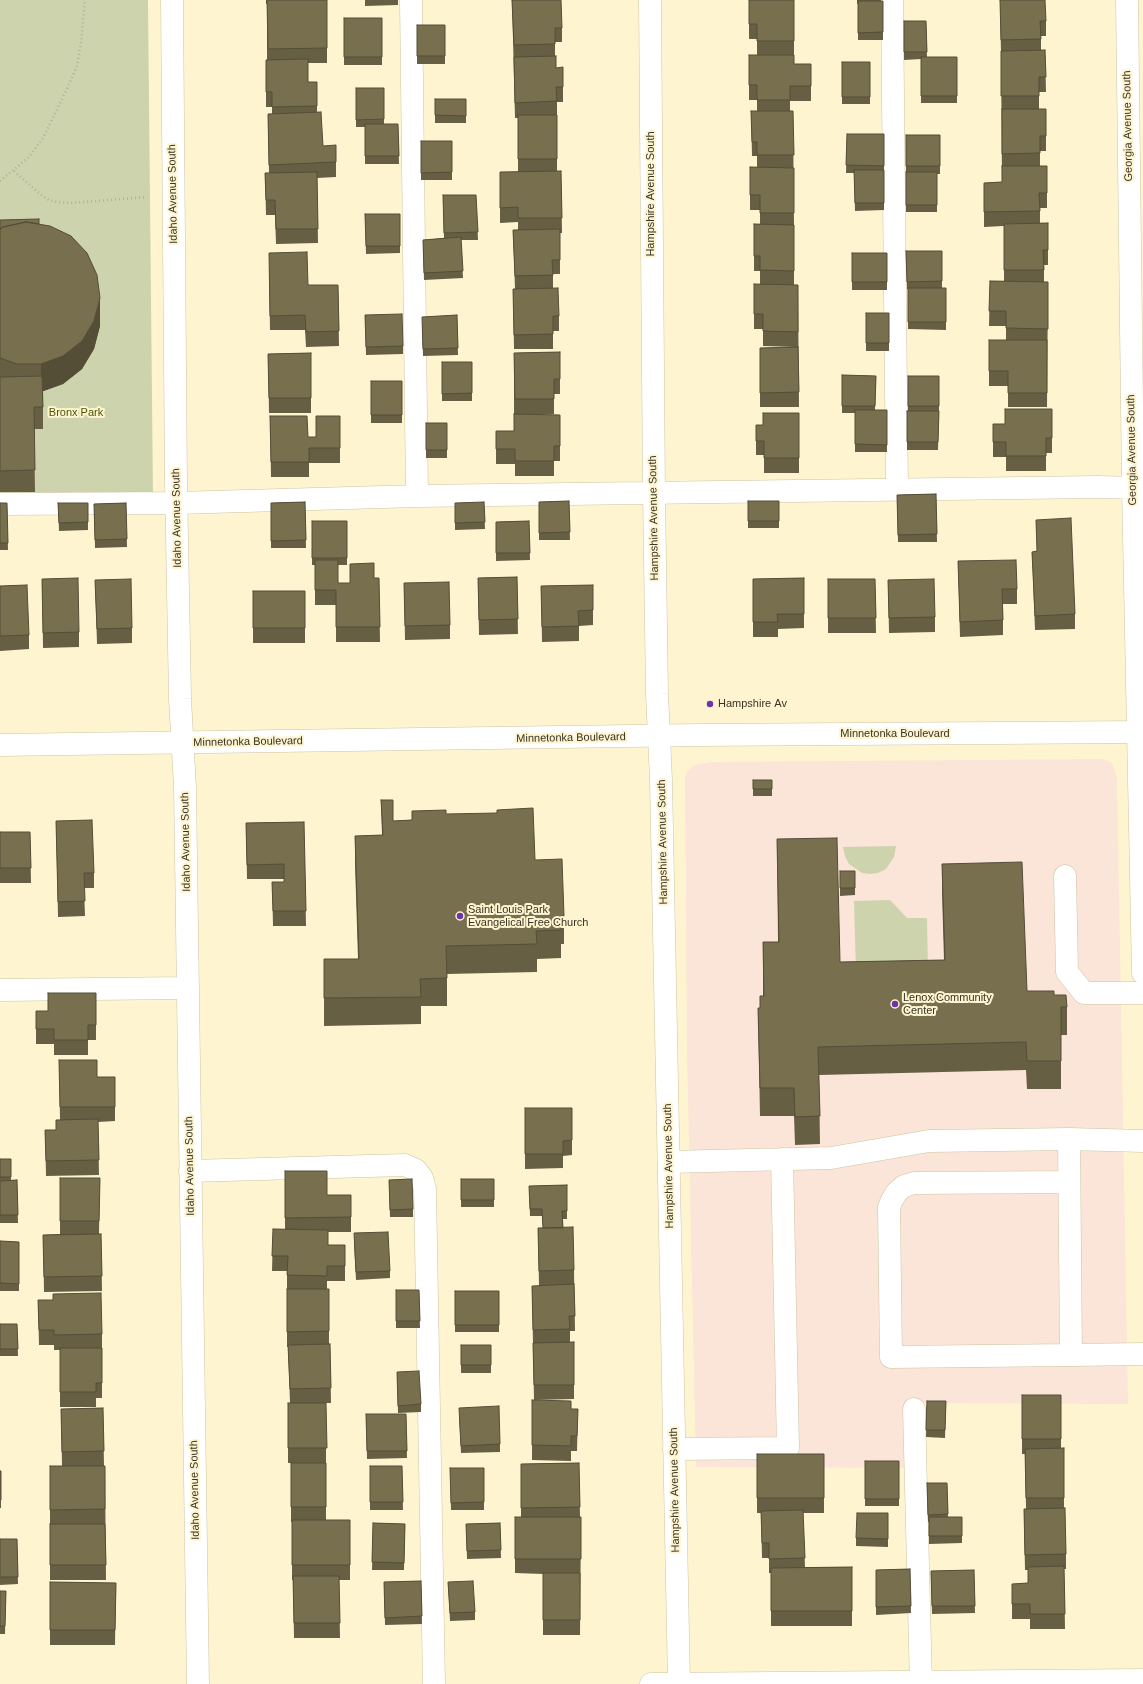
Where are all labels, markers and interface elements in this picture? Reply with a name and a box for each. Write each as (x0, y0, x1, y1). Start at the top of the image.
street label: Georgia Avenue South (1120, 70, 1136, 182)
street label: Hampshire Avenue South (644, 131, 658, 257)
street label: Idaho Avenue South (166, 144, 180, 244)
street label: Georgia Avenue South (1124, 394, 1140, 506)
park label: Bronx Park (49, 406, 103, 420)
street label: Hampshire Avenue South (646, 455, 662, 581)
street label: Idaho Avenue South (170, 468, 184, 568)
place label: Hampshire Av (718, 697, 787, 711)
marker: Hampshire Av (705, 699, 715, 709)
street label: Minnetonka Boulevard (840, 727, 950, 741)
street label: Minnetonka Boulevard (516, 730, 626, 746)
street label: Minnetonka Boulevard (193, 734, 303, 750)
street label: Hampshire Avenue South (655, 779, 671, 905)
street label: Idaho Avenue South (179, 792, 193, 892)
place label: Saint Louis Park Evangelical Free Church (468, 903, 588, 929)
marker: Saint Louis Park Evangelical Free Church (455, 911, 465, 921)
place label: Lenox Community Center (903, 991, 992, 1017)
marker: Lenox Community Center (890, 999, 900, 1009)
street label: Hampshire Avenue South (661, 1103, 677, 1229)
street label: Idaho Avenue South (183, 1116, 197, 1216)
street label: Hampshire Avenue South (667, 1427, 683, 1553)
street label: Idaho Avenue South (188, 1440, 202, 1540)

